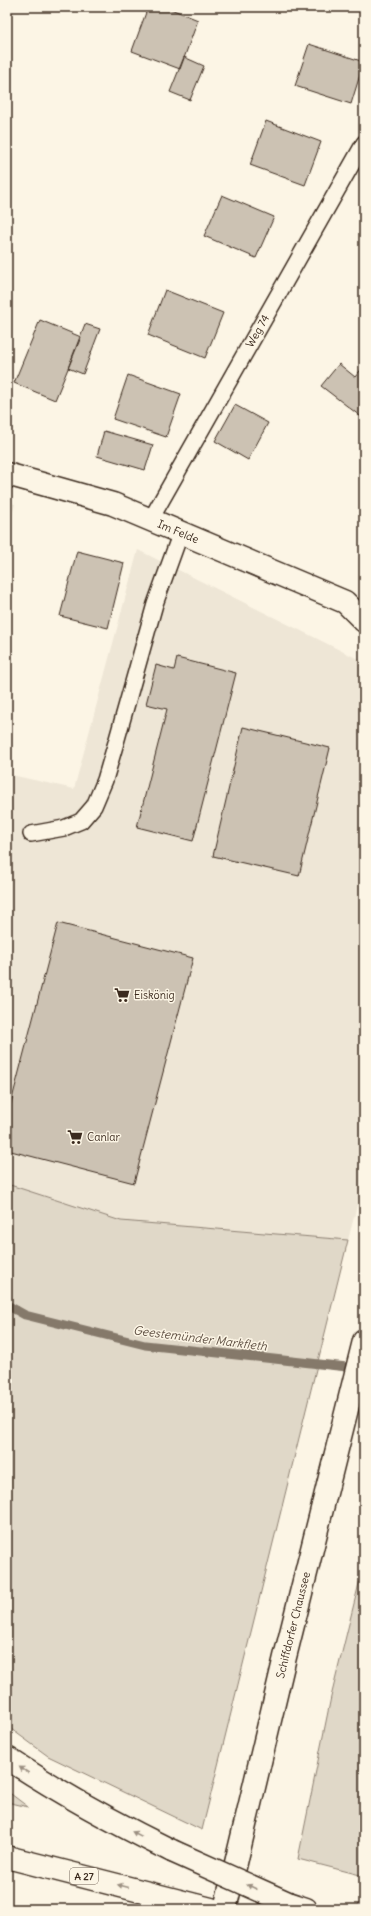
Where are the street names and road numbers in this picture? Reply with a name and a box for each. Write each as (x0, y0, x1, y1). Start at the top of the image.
street label: Weg 74 (243, 312, 272, 350)
street label: Im Felde (156, 517, 201, 546)
street label: Schiffdorfer Chaussee (273, 1570, 313, 1680)
road number: A 27 (70, 1868, 98, 1884)

